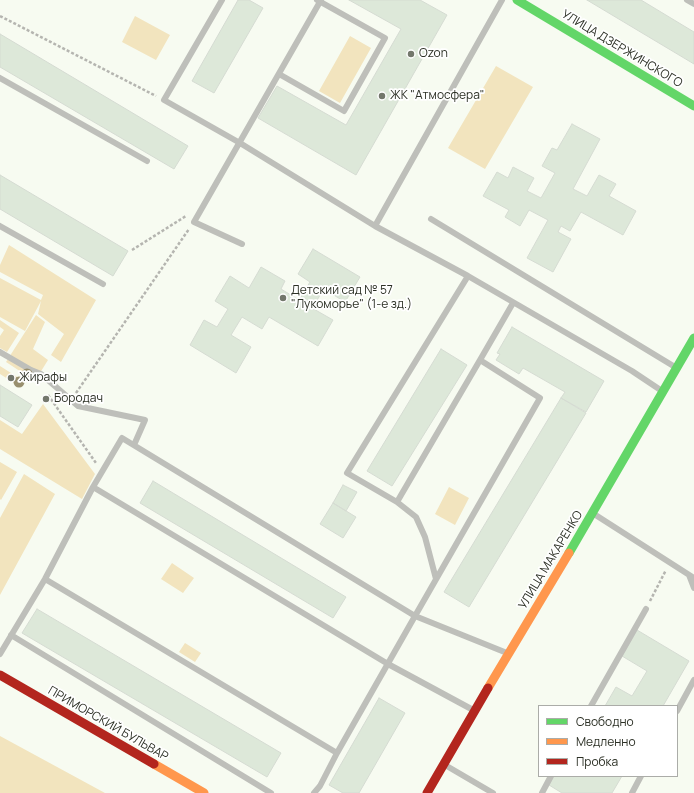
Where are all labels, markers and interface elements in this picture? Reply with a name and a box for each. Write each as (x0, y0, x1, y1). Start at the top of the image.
street label: УЛИЦА ДЗЕРЖИНСКОГО (559, 7, 685, 91)
place label: Ozon (419, 47, 448, 61)
marker: Ozon (406, 49, 416, 59)
place label: ЖК "Атмосфера" (390, 89, 484, 103)
marker: ЖК "Атмосфера" (377, 91, 387, 101)
place label: Детский сад № 57 "Лукоморье" (1-е зд.) (291, 284, 412, 312)
marker: Детский сад № 57 "Лукоморье" (1-е зд.) (278, 293, 288, 303)
place label: Жирафы (19, 371, 67, 385)
marker: Жирафы (6, 373, 16, 383)
place label: Бородач (54, 392, 103, 406)
marker: Бородач (41, 394, 51, 404)
street label: УЛИЦА МАКАРЕНКО (516, 508, 586, 612)
street label: ПРИМОРСКИЙ БУЛЬВАР (45, 684, 171, 764)
legend (538, 705, 678, 777)
text: Свободно (576, 713, 634, 730)
text: Медленно (576, 733, 636, 750)
text: Пробка (576, 753, 618, 770)

